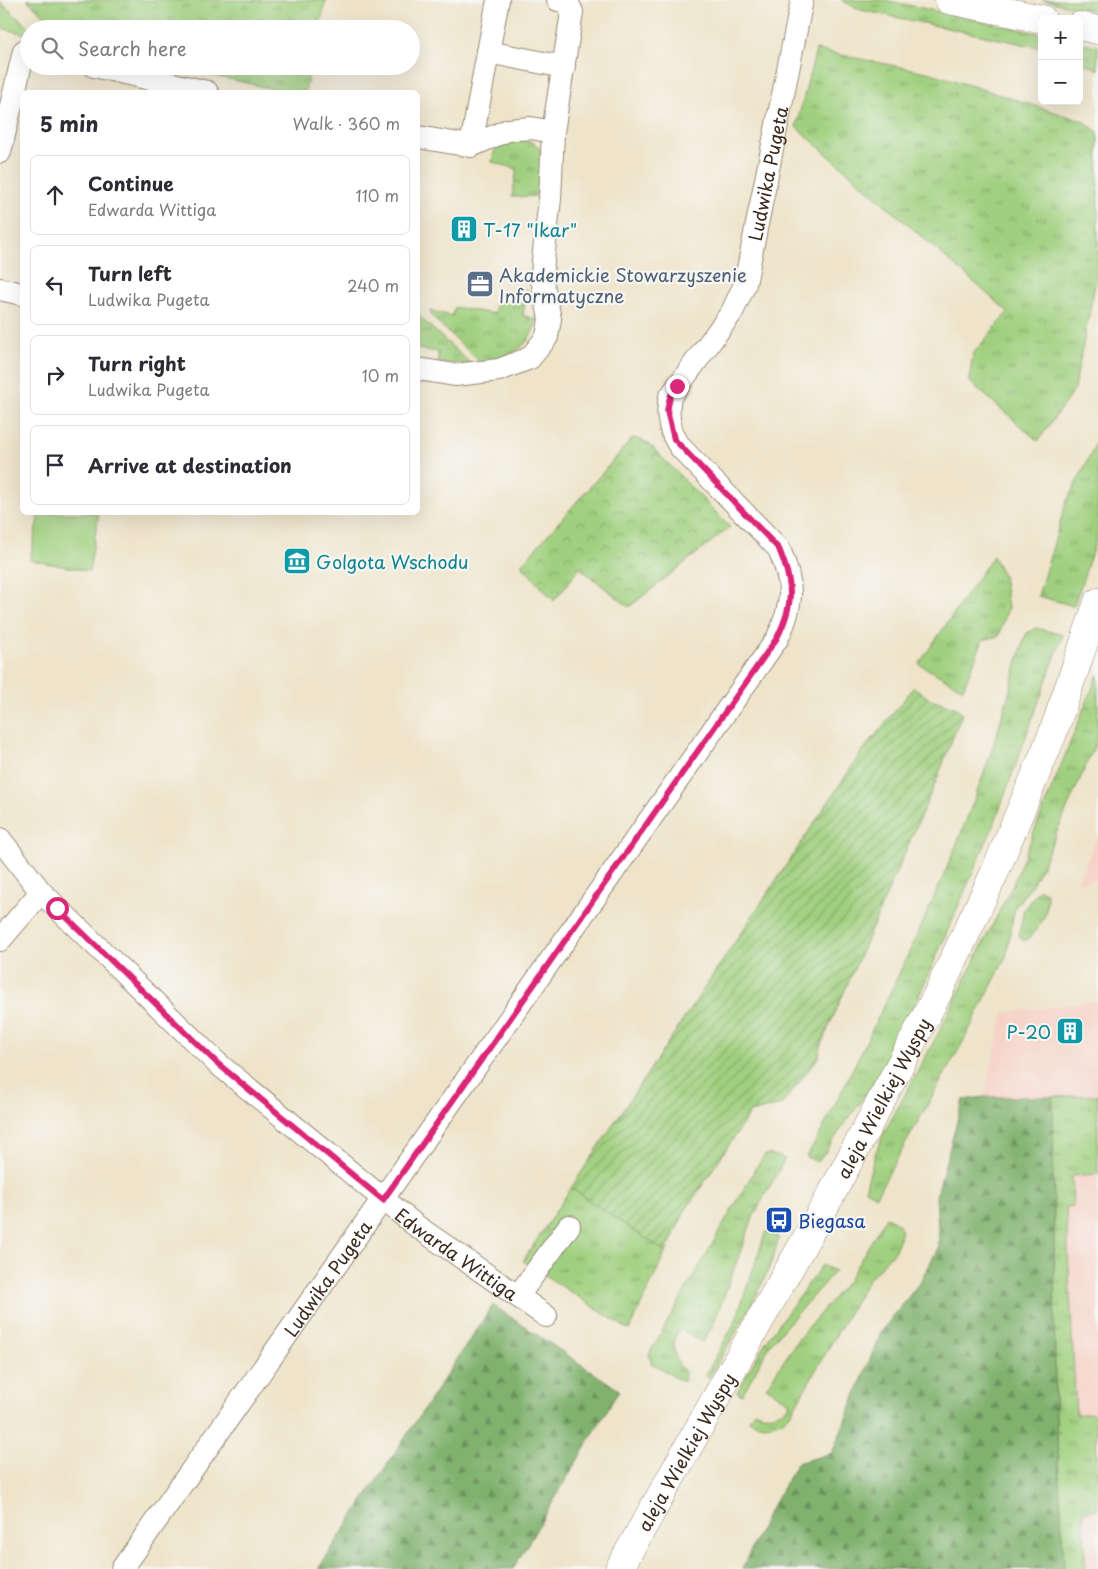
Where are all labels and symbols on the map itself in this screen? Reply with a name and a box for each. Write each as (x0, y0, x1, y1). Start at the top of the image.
street label: Ludwika Pugeta (741, 103, 794, 243)
building icon: T-17 "Ikar" (449, 214, 479, 244)
place label: T-17 "Ikar" (483, 216, 577, 243)
place label: Akademickie Stowarzyszenie Informatyczne (499, 261, 747, 309)
office icon: Akademickie Stowarzyszenie Informatyczne (465, 269, 495, 299)
route end (666, 375, 689, 398)
museum icon: Golgota Wschodu (282, 546, 312, 576)
place label: Golgota Wschodu (316, 548, 468, 575)
route start (46, 897, 69, 920)
street label: aleja Wielkiej Wyspy (829, 1012, 936, 1183)
building icon: P-20 (1055, 1016, 1085, 1046)
place label: P-20 (1006, 1018, 1051, 1045)
street label: Edwarda Wittiga (390, 1201, 524, 1307)
bus stop icon: Biegasa (764, 1205, 794, 1235)
place label: Biegasa (798, 1207, 866, 1234)
street label: Ludwika Pugeta (277, 1214, 378, 1342)
street label: aleja Wielkiej Wyspy (630, 1367, 741, 1536)

